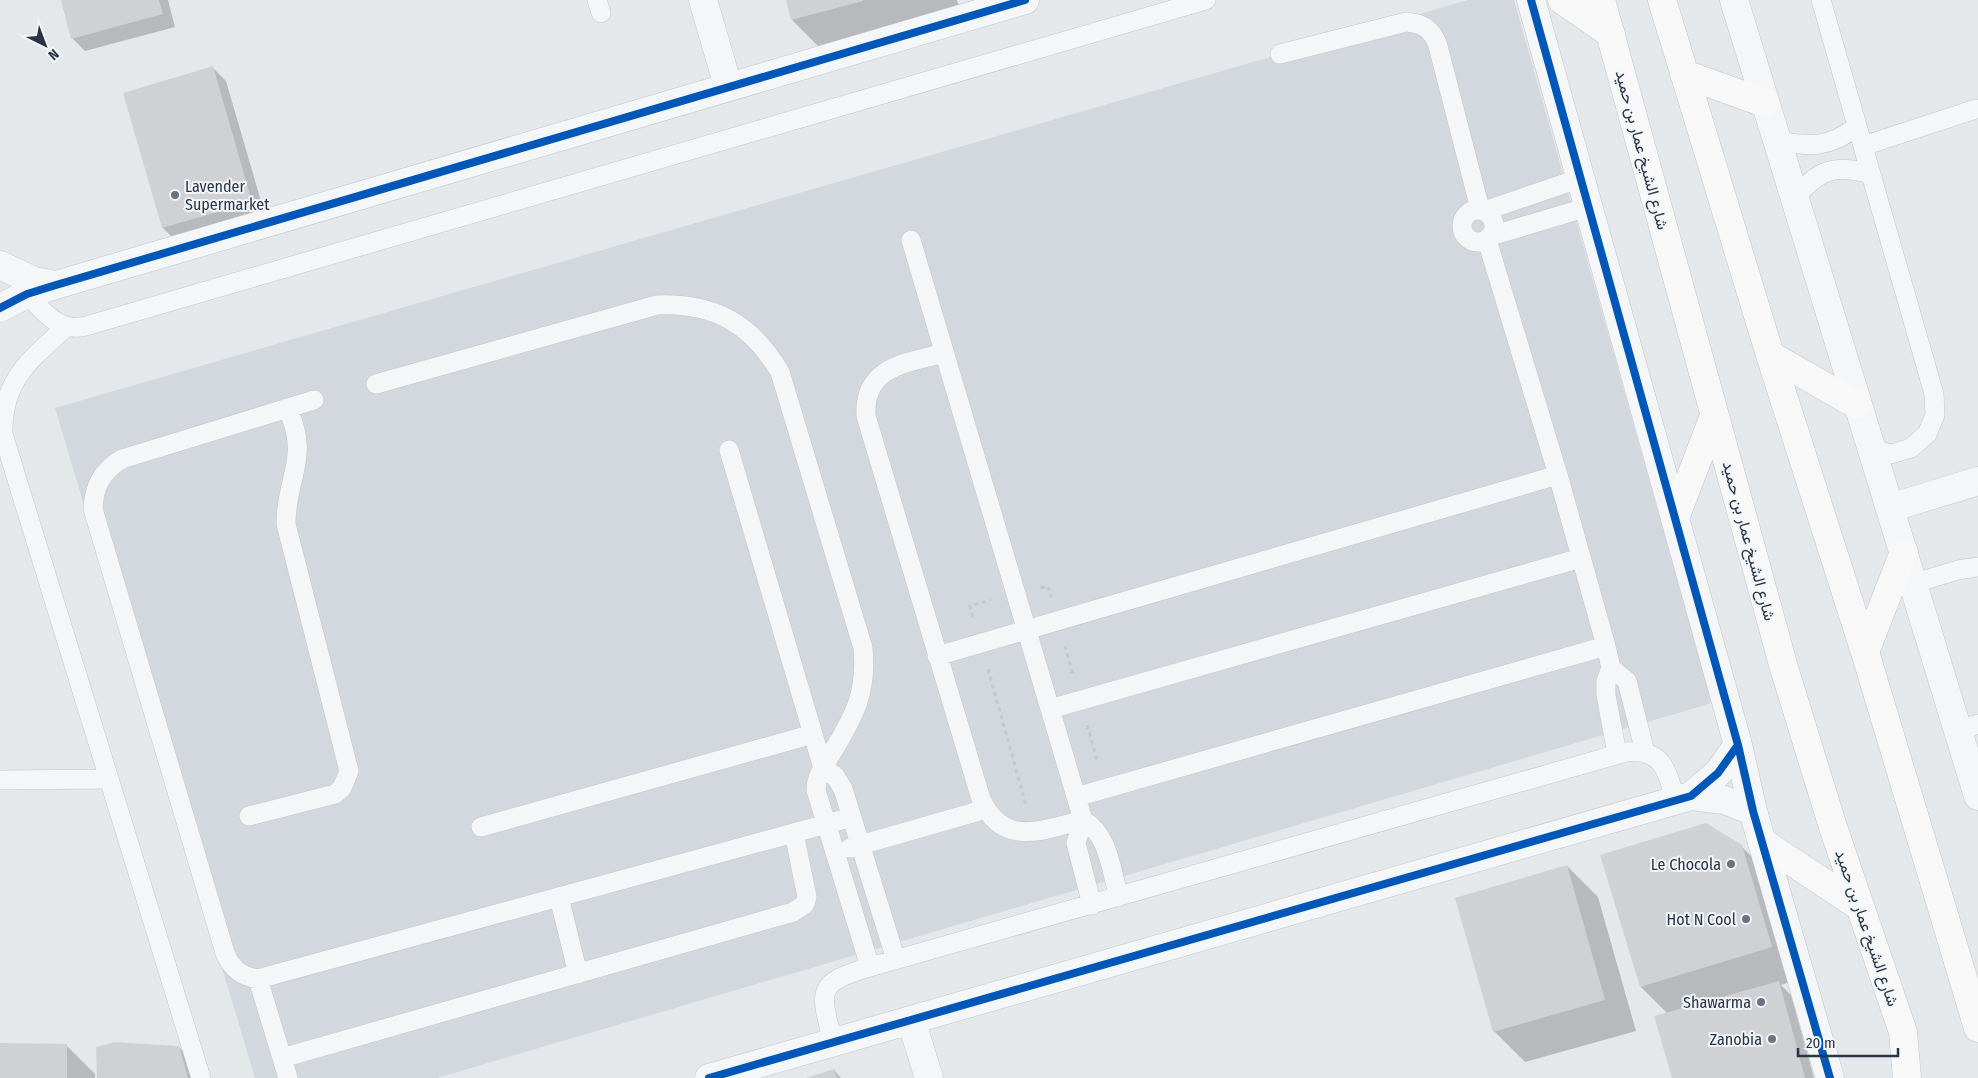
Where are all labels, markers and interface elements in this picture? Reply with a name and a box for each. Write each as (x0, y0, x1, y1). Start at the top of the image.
north arrow (20, 20, 70, 70)
text: N (45, 45, 62, 63)
street label: شارع الشيخ عمار بن حميد (1610, 68, 1672, 232)
place label: Lavender Supermarket (185, 177, 270, 214)
marker: Lavender Supermarket (169, 189, 181, 201)
street label: شارع الشيخ عمار بن حميد (1717, 459, 1779, 623)
street label: شارع الشيخ عمار بن حميد (1829, 847, 1903, 1009)
place label: Le Chocola (1651, 855, 1721, 874)
marker: Le Chocola (1725, 858, 1737, 870)
place label: Hot N Cool (1667, 910, 1736, 929)
marker: Hot N Cool (1740, 913, 1752, 925)
place label: Shawarma (1683, 993, 1751, 1012)
marker: Shawarma (1755, 996, 1767, 1008)
scale bar (1798, 1026, 1898, 1058)
place label: Zanobia (1710, 1030, 1762, 1049)
marker: Zanobia (1766, 1033, 1778, 1045)
text: 20 m (1806, 1034, 1836, 1052)

